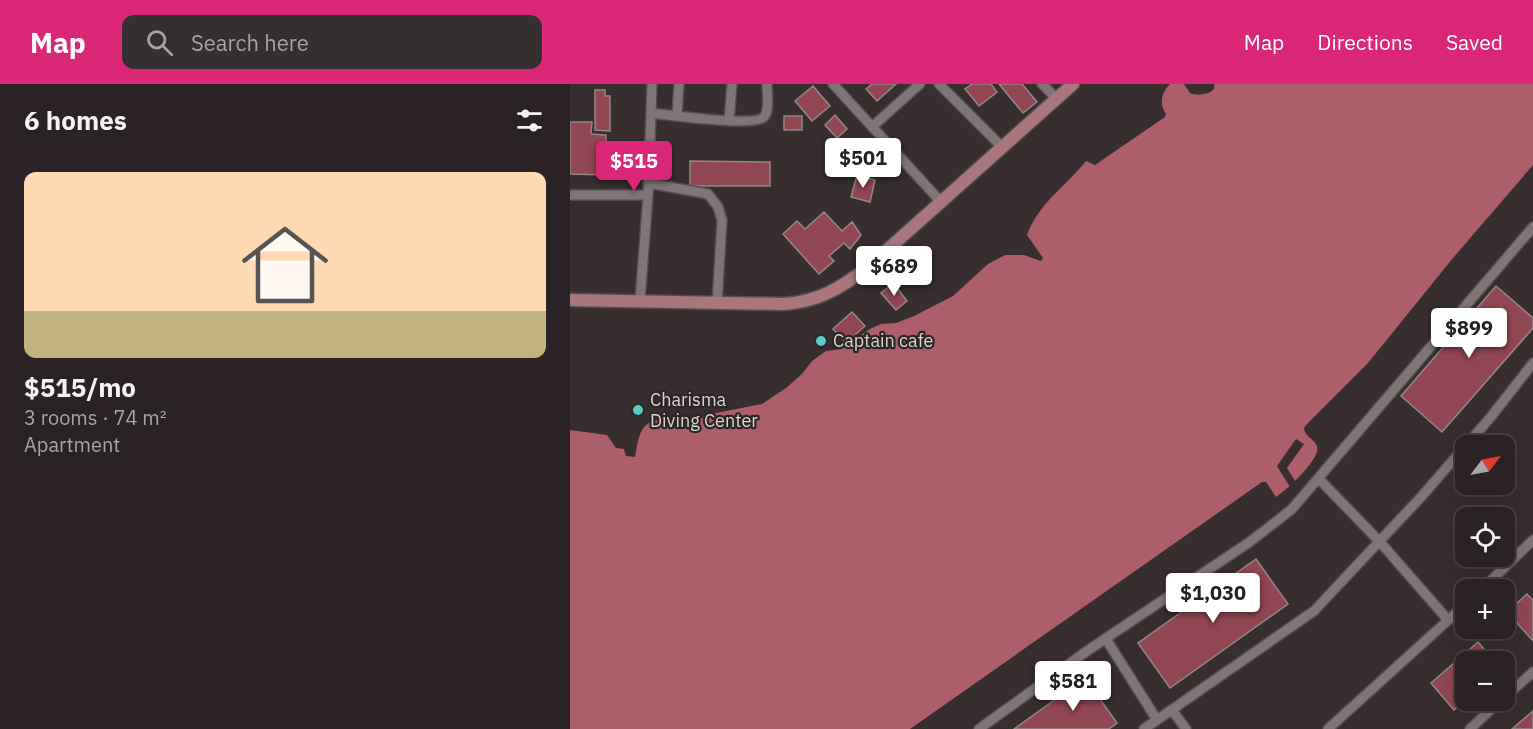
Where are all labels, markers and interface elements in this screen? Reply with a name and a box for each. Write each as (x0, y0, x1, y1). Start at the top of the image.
search box (122, 15, 542, 69)
text: Map (30, 24, 86, 61)
icon: search (143, 26, 176, 59)
text: Search here (191, 28, 309, 57)
text: Map (1244, 28, 1284, 56)
text: Directions (1317, 28, 1413, 56)
text: Saved (1446, 28, 1503, 56)
text: 6 homes (24, 103, 127, 137)
icon: filters (513, 104, 546, 137)
pin: $501 (827, 138, 899, 189)
pin: $515 (598, 141, 670, 192)
text: $501 (839, 144, 887, 171)
text: $515 (610, 147, 658, 174)
icon: home (231, 211, 339, 319)
pin: $689 (858, 246, 930, 297)
text: $689 (870, 252, 918, 279)
pin: $899 (1433, 308, 1505, 359)
text: $899 (1445, 314, 1493, 341)
place label: Captain cafe (833, 329, 933, 352)
marker: Captain cafe (814, 334, 828, 348)
text: $515/mo (24, 370, 136, 404)
place label: Charisma Diving Center (650, 388, 758, 432)
marker: Charisma Diving Center (631, 403, 645, 417)
text: 3 rooms · 74 m² (24, 404, 167, 431)
text: Apartment (24, 431, 120, 458)
north arrow (1455, 435, 1515, 495)
map controls (1455, 435, 1515, 711)
button: locate (1455, 507, 1515, 567)
pin: $1,030 (1164, 573, 1262, 624)
text: $1,030 (1180, 579, 1246, 606)
button: + (1455, 579, 1515, 639)
button: − (1455, 651, 1515, 711)
pin: $581 (1037, 661, 1109, 712)
text: $581 (1049, 667, 1097, 694)

